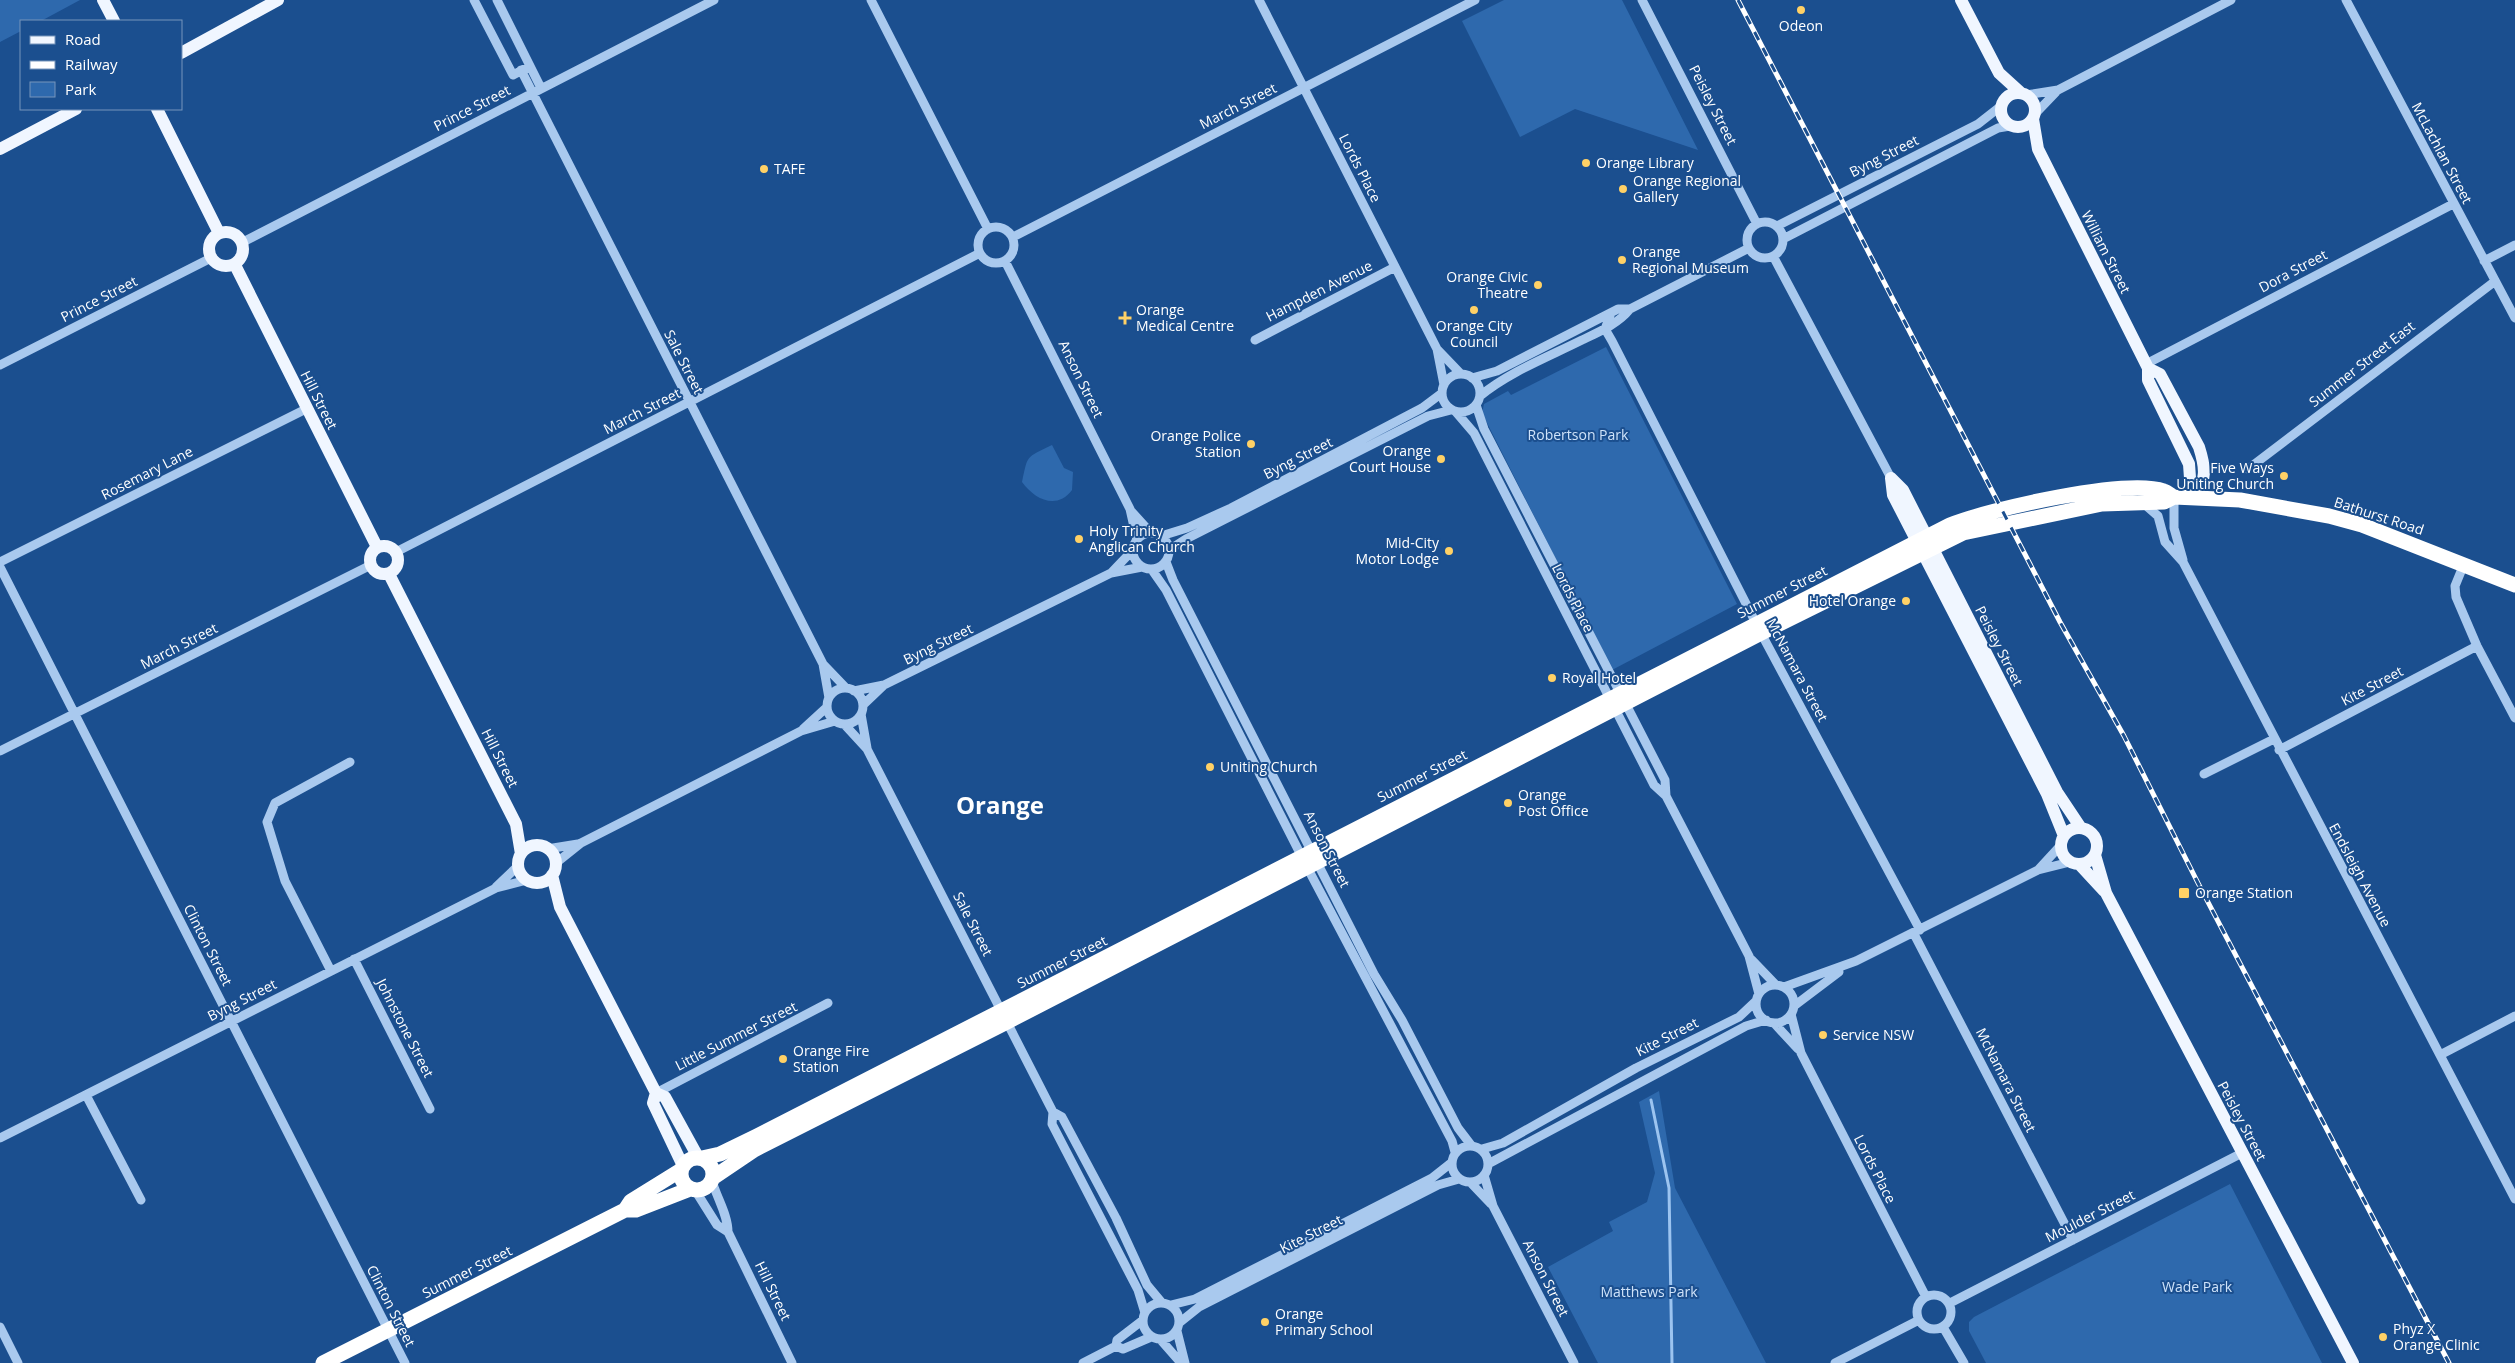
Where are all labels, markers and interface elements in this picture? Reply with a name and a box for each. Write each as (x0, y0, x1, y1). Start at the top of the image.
marker: Odeon (1795, 4, 1807, 16)
place label: Odeon (1779, 16, 1823, 35)
legend (20, 20, 182, 110)
text: Road (65, 29, 101, 49)
text: Railway (65, 54, 118, 74)
street label: Peisley Street (1685, 61, 1742, 148)
street label: March Street (1196, 78, 1280, 133)
text: Park (65, 79, 96, 99)
street label: Prince Street (430, 80, 513, 135)
street label: McLachlan Street (2408, 99, 2477, 207)
street label: Lords Place (1335, 130, 1386, 205)
street label: Byng Street (1846, 130, 1921, 181)
place label: Orange Library (1596, 153, 1695, 172)
marker: Orange Library (1580, 157, 1592, 169)
place label: TAFE (774, 159, 806, 178)
marker: TAFE (758, 163, 770, 175)
place label: Orange Regional Gallery (1633, 171, 1741, 206)
marker: Orange Regional Gallery (1617, 183, 1629, 195)
street label: William Street (2077, 207, 2135, 296)
place label: Orange Regional Museum (1632, 242, 1749, 277)
street label: Dora Street (2255, 245, 2330, 297)
marker: Orange Regional Museum (1616, 254, 1628, 266)
street label: Hampden Avenue (1262, 255, 1375, 326)
place label: Orange Civic Theatre (1446, 267, 1528, 302)
street label: Prince Street (57, 271, 140, 326)
marker: Orange Civic Theatre (1532, 279, 1544, 291)
place label: Orange Medical Centre (1136, 300, 1234, 335)
marker: Orange City Council (1468, 304, 1480, 316)
marker: Orange Medical Centre (1118, 311, 1132, 325)
place label: Orange City Council (1436, 316, 1513, 351)
street label: Summer Street East (2305, 316, 2419, 411)
street label: Sale Street (660, 326, 709, 397)
street label: Anson Street (1055, 337, 1108, 421)
street label: Hill Street (297, 367, 342, 432)
street label: March Street (600, 383, 684, 438)
park label: Robertson Park (1528, 425, 1629, 444)
place label: Orange Police Station (1150, 426, 1241, 461)
street label: Byng Street (1260, 432, 1335, 483)
marker: Orange Police Station (1245, 438, 1257, 450)
street label: Rosemary Lane (98, 441, 196, 504)
place label: Orange Court House (1349, 441, 1431, 476)
marker: Orange Court House (1435, 453, 1447, 465)
place label: Five Ways Uniting Church (2176, 458, 2274, 493)
marker: Five Ways Uniting Church (2278, 470, 2290, 482)
street label: Bathurst Road (2332, 492, 2427, 539)
place label: Holy Trinity Anglican Church (1089, 521, 1195, 556)
marker: Holy Trinity Anglican Church (1073, 533, 1085, 545)
place label: Mid-City Motor Lodge (1355, 533, 1440, 568)
marker: Mid-City Motor Lodge (1443, 545, 1455, 557)
street label: Lords Place (1548, 560, 1599, 635)
street label: Summer Street (1734, 561, 1830, 622)
place label: Hotel Orange (1809, 591, 1896, 610)
marker: Hotel Orange (1900, 595, 1912, 607)
street label: Peisley Street (1971, 602, 2028, 689)
street label: McNamara Street (1762, 615, 1833, 725)
street label: March Street (137, 618, 221, 673)
street label: Byng Street (900, 619, 976, 669)
street label: Kite Street (2337, 661, 2406, 710)
place label: Royal Hotel (1562, 668, 1636, 687)
marker: Royal Hotel (1546, 672, 1558, 684)
street label: Hill Street (478, 725, 523, 790)
street label: Summer Street (1374, 745, 1470, 806)
place label: Uniting Church (1220, 757, 1318, 776)
marker: Uniting Church (1204, 761, 1216, 773)
place label: Orange Post Office (1518, 785, 1589, 820)
district label: Orange (956, 788, 1044, 821)
marker: Orange Post Office (1502, 797, 1514, 809)
street label: Anson Street (1300, 807, 1355, 890)
street label: Endsleigh Avenue (2325, 819, 2396, 930)
place label: Orange Station (2195, 883, 2293, 902)
marker: Orange Station (2177, 886, 2191, 900)
street label: Sale Street (949, 888, 998, 959)
street label: Clinton Street (180, 901, 237, 989)
street label: Summer Street (1014, 931, 1110, 992)
street label: Johnstone Street (371, 973, 439, 1080)
street label: Byng Street (204, 974, 279, 1025)
street label: Little Summer Street (672, 997, 800, 1075)
street label: Kite Street (1632, 1013, 1701, 1060)
street label: McNamara Street (1972, 1024, 2041, 1135)
place label: Service NSW (1833, 1025, 1914, 1044)
marker: Service NSW (1817, 1029, 1829, 1041)
place label: Orange Fire Station (793, 1041, 870, 1076)
marker: Orange Fire Station (777, 1053, 789, 1065)
street label: Peisley Street (2213, 1078, 2271, 1164)
street label: Lords Place (1850, 1131, 1901, 1206)
street label: Moulder Street (2042, 1185, 2138, 1246)
street label: Kite Street (1276, 1210, 1345, 1257)
street label: Anson Street (1519, 1236, 1574, 1319)
street label: Summer Street (419, 1241, 515, 1302)
street label: Hill Street (751, 1258, 796, 1324)
street label: Clinton Street (363, 1262, 420, 1350)
park label: Wade Park (2162, 1277, 2233, 1296)
park label: Matthews Park (1600, 1282, 1698, 1301)
place label: Orange Primary School (1275, 1304, 1373, 1339)
marker: Orange Primary School (1259, 1316, 1271, 1328)
place label: Phyz X Orange Clinic (2393, 1319, 2480, 1354)
marker: Phyz X Orange Clinic (2377, 1331, 2389, 1343)

